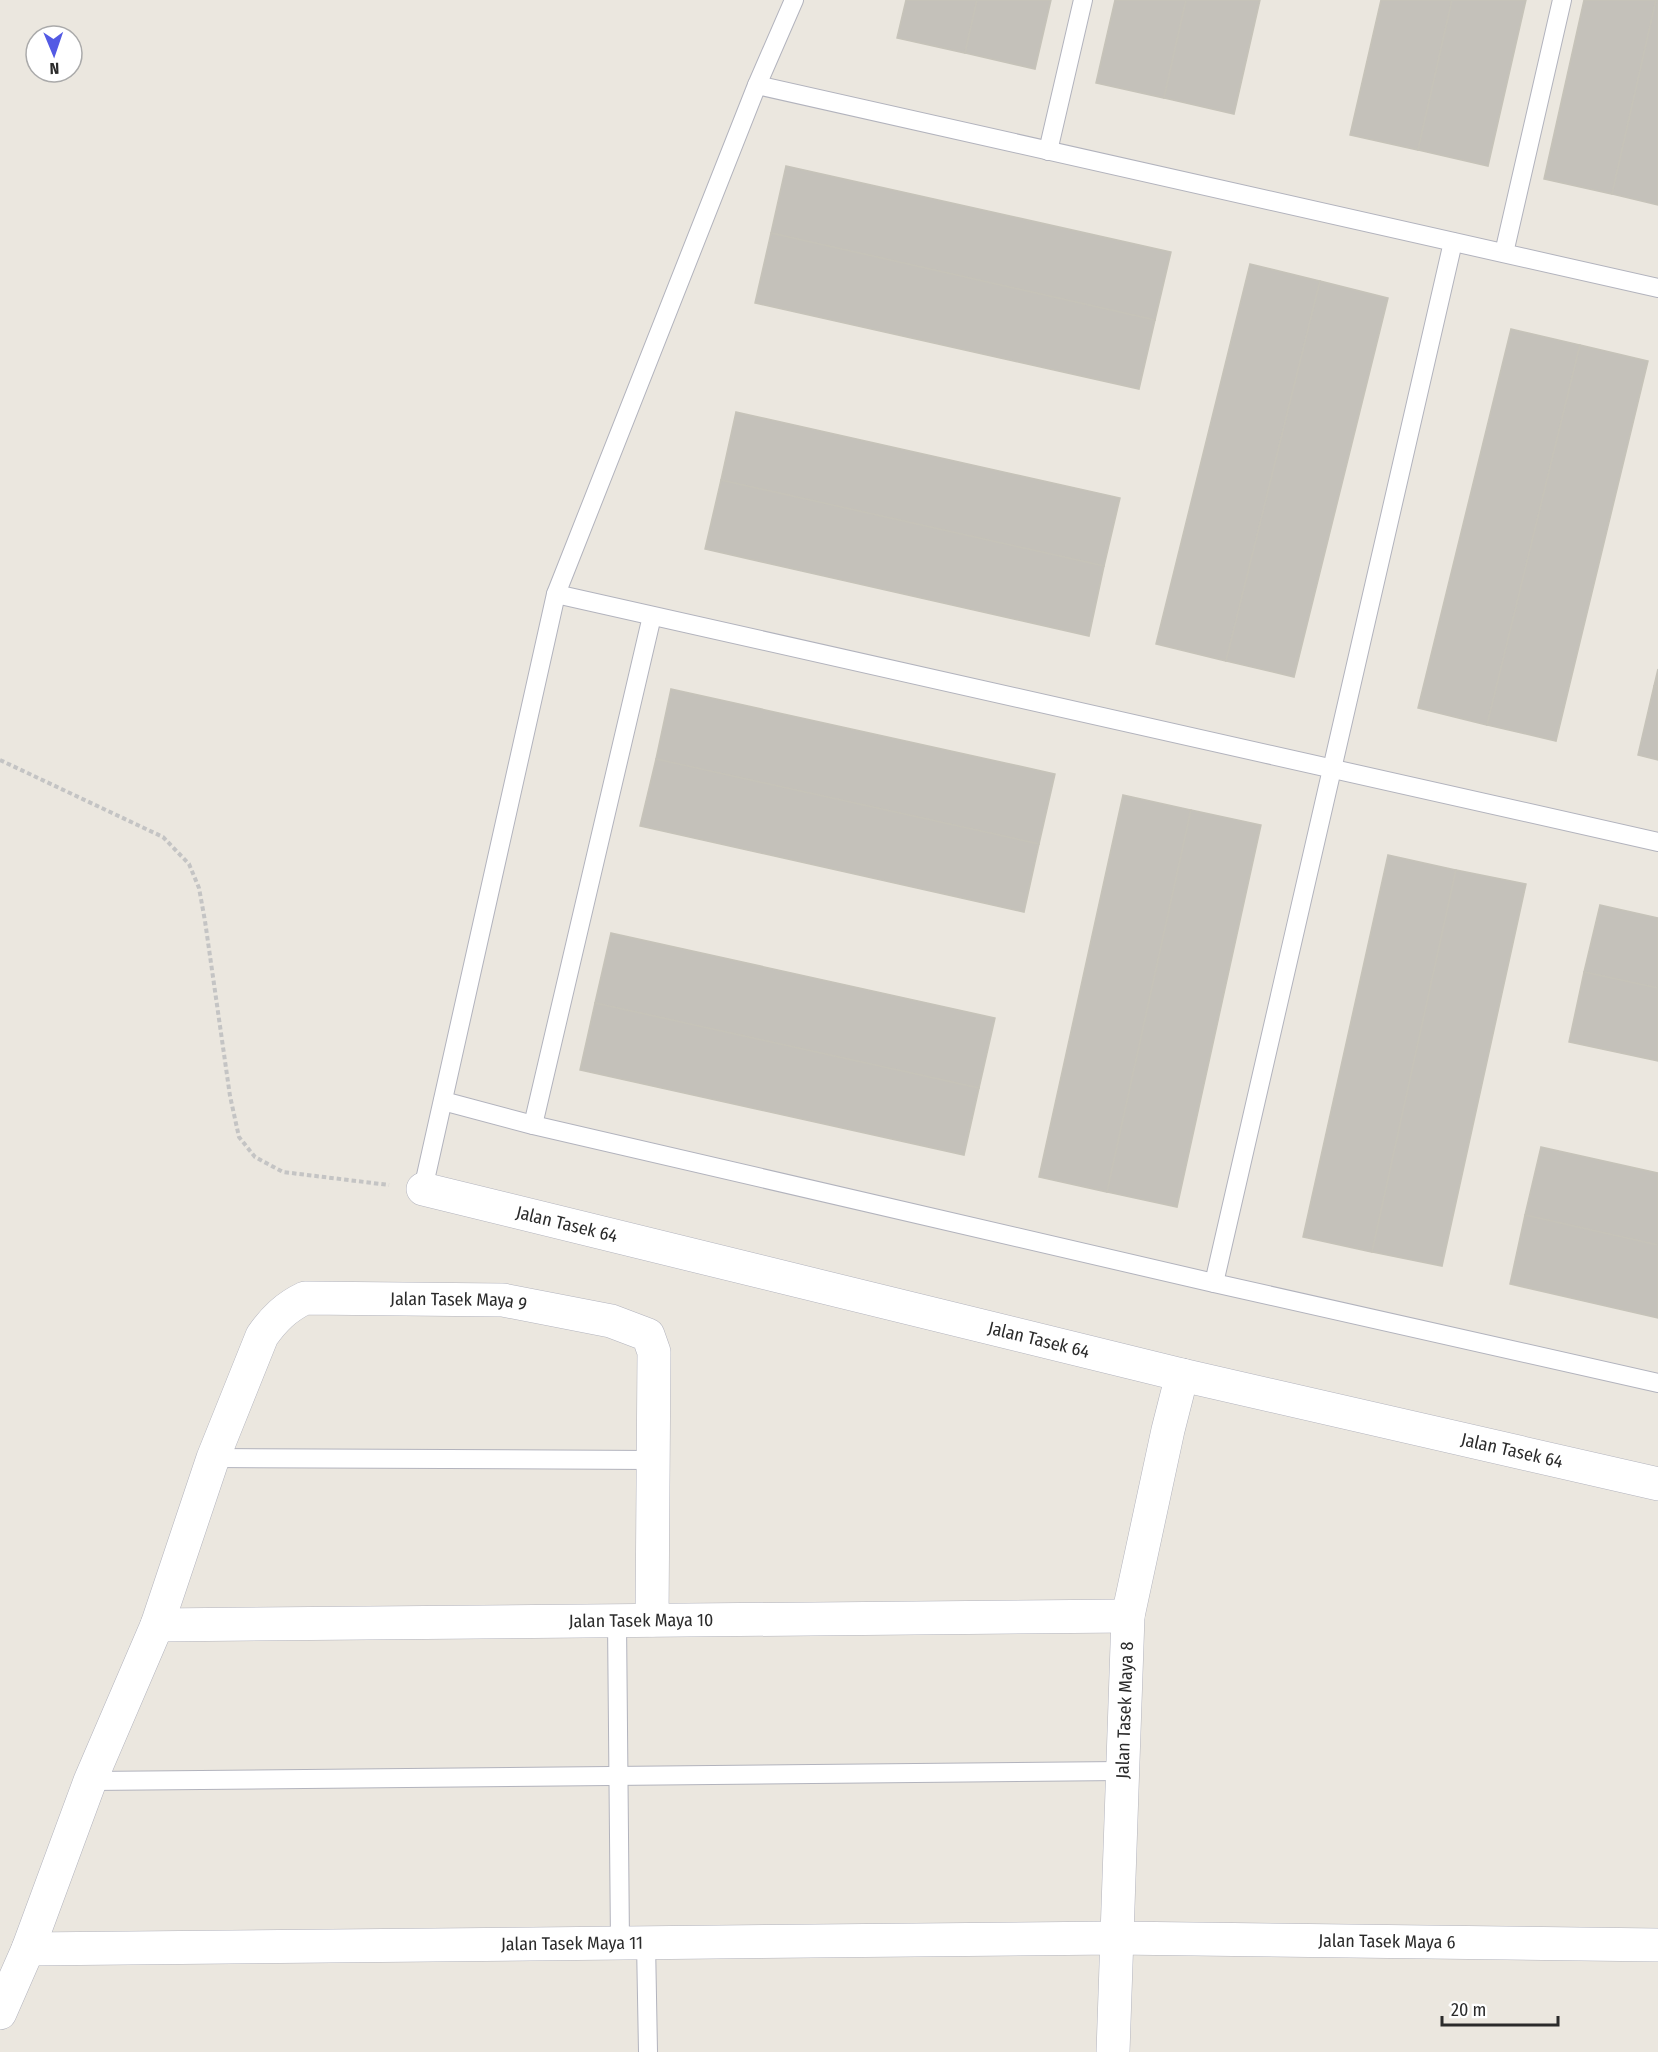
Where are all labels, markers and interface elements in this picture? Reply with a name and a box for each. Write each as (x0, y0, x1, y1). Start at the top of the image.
north arrow (24, 24, 84, 84)
text: N (49, 59, 60, 78)
street label: Jalan Tasek 64 (514, 1201, 620, 1247)
street label: Jalan Tasek Maya 9 (390, 1288, 529, 1315)
street label: Jalan Tasek 64 (986, 1317, 1092, 1363)
street label: Jalan Tasek 64 (1459, 1428, 1565, 1473)
street label: Jalan Tasek Maya 10 (568, 1609, 713, 1632)
street label: Jalan Tasek Maya 8 (1111, 1641, 1138, 1779)
street label: Jalan Tasek Maya 6 (1318, 1930, 1456, 1953)
street label: Jalan Tasek Maya 11 (501, 1932, 643, 1955)
scale bar (1442, 1989, 1558, 2027)
text: 20 m (1451, 1999, 1486, 2021)

